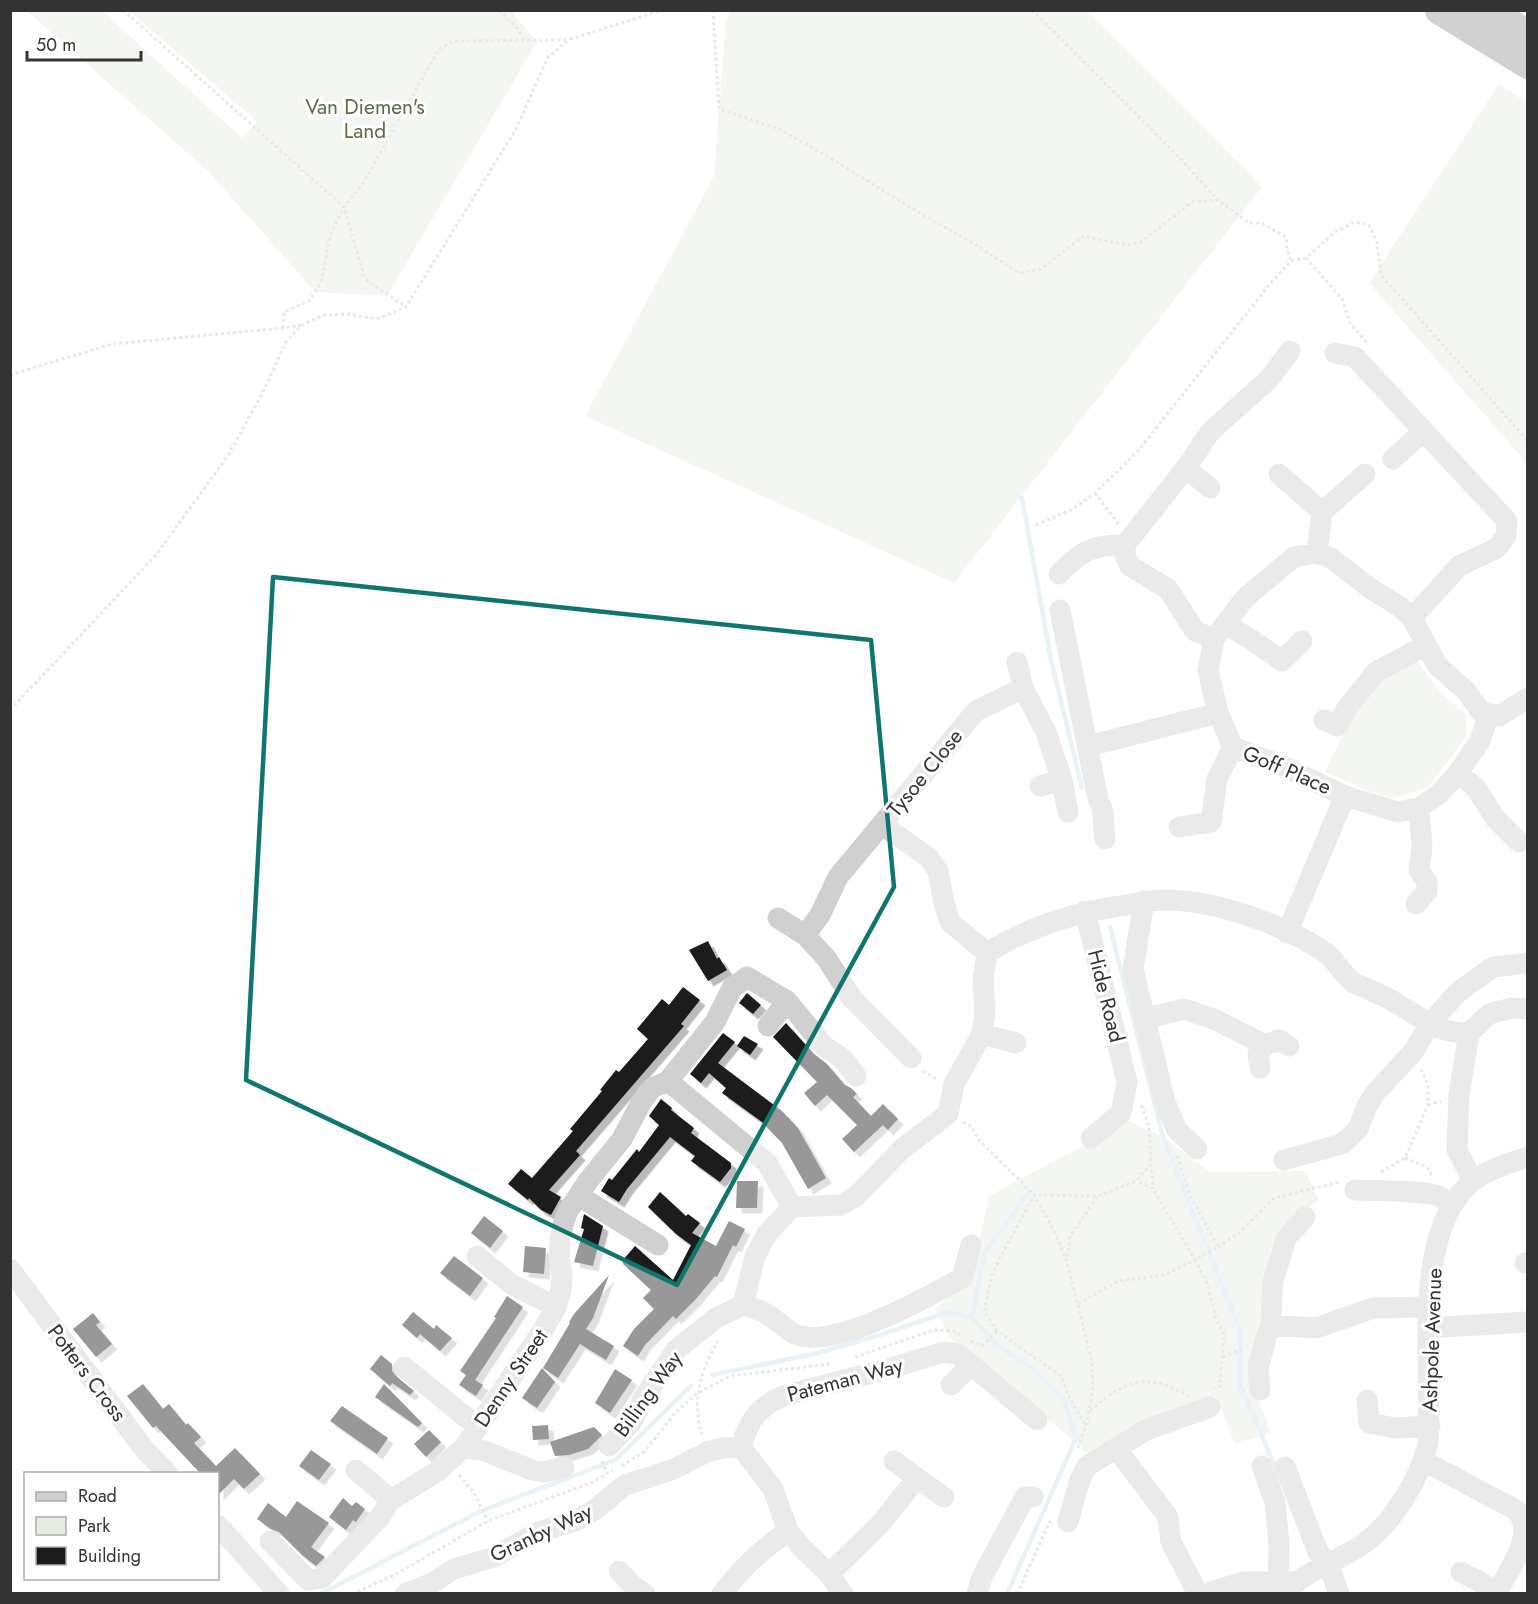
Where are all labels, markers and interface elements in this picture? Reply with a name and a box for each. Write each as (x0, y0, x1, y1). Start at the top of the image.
scale bar (27, 24, 141, 62)
text: 50 m (36, 32, 76, 58)
park label: Van Diemen's Land (305, 92, 425, 146)
street label: Tysoe Close (880, 722, 970, 823)
street label: Goff Place (1238, 738, 1336, 802)
street label: Hide Road (1080, 946, 1132, 1046)
street label: Ashpole Avenue (1414, 1267, 1450, 1413)
street label: Potters Cross (40, 1318, 134, 1428)
street label: Denny Street (467, 1323, 555, 1433)
street label: Billing Way (607, 1344, 690, 1443)
street label: Pateman Way (784, 1350, 907, 1410)
legend (24, 1472, 219, 1580)
text: Road (78, 1483, 117, 1509)
street label: Granby Way (485, 1496, 598, 1570)
text: Park (78, 1513, 110, 1539)
text: Building (78, 1543, 141, 1569)

